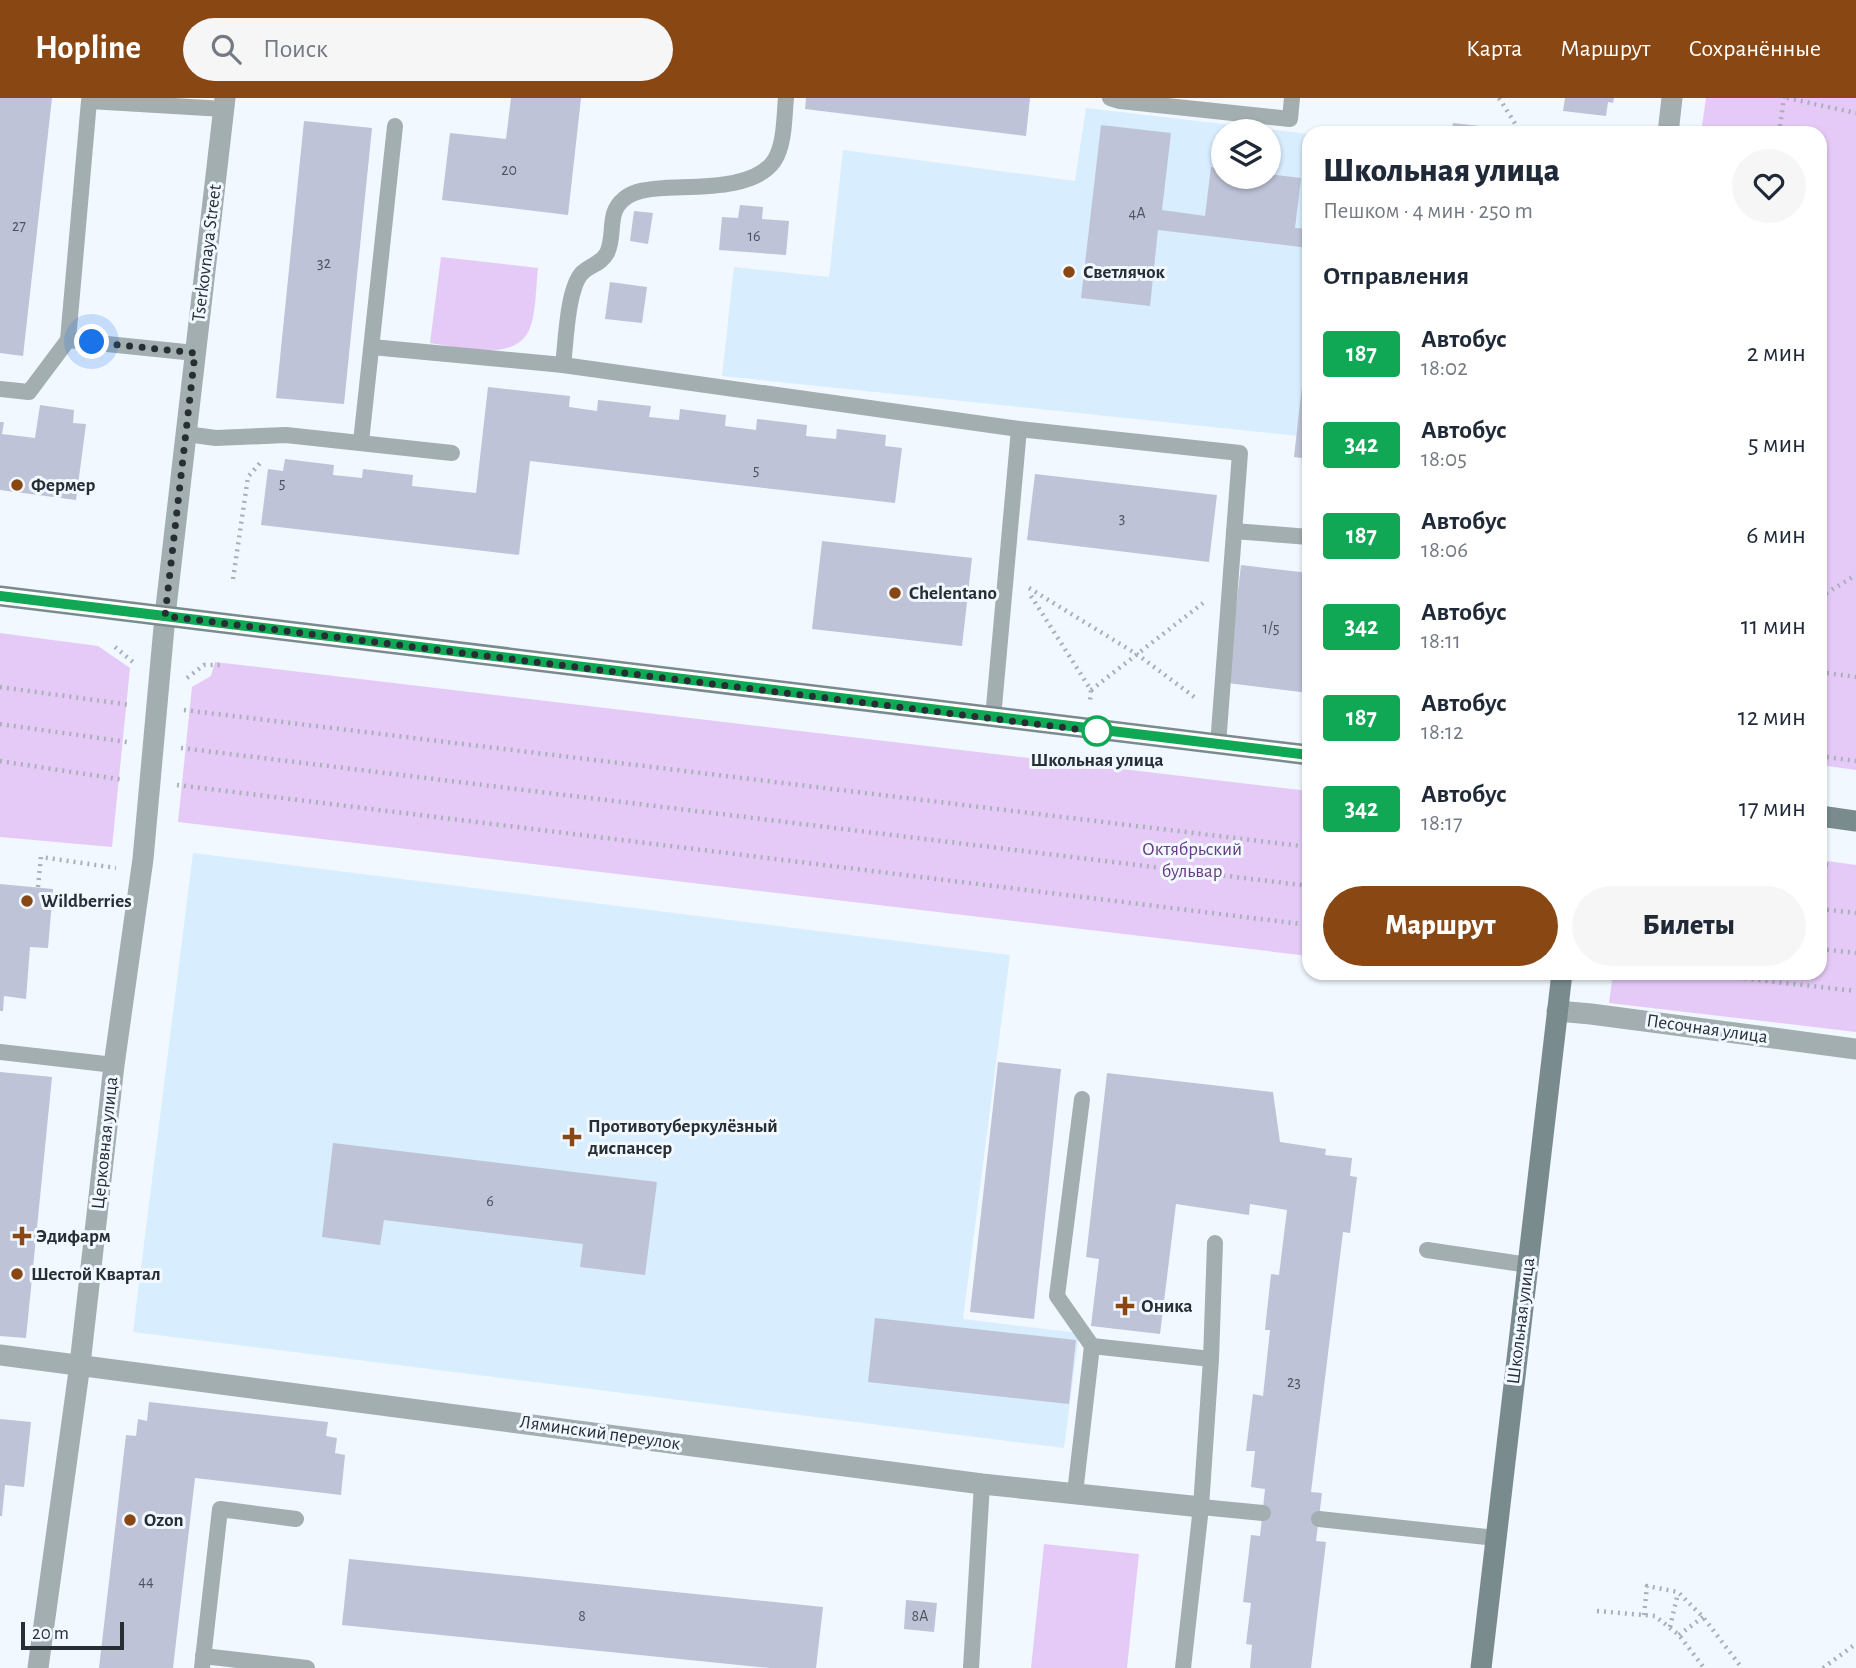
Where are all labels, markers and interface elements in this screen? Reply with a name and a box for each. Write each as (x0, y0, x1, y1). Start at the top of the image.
search box (183, 18, 673, 81)
icon: search (207, 30, 245, 68)
text: Hopline (35, 32, 141, 65)
text: Поиск (263, 36, 328, 62)
text: Карта (1466, 37, 1522, 61)
text: Маршрут (1560, 37, 1650, 61)
text: Сохранённые (1688, 37, 1821, 61)
map controls (1211, 119, 1281, 189)
button: layers (1211, 119, 1281, 189)
button: heart (1732, 149, 1806, 223)
text: Школьная улица (1323, 155, 1560, 188)
house number: 20 (501, 162, 517, 178)
street label: Tserkovnaya Street (189, 183, 225, 323)
text: Пешком · 4 мин · 250 m (1323, 200, 1533, 223)
house number: 4А (1128, 205, 1146, 221)
house number: 27 (12, 218, 26, 234)
house number: 16 (747, 228, 761, 244)
house number: 32 (317, 255, 331, 271)
place label: Светлячок (1083, 263, 1165, 282)
text: Отправления (1323, 263, 1469, 289)
marker: Светлячок (1061, 264, 1077, 280)
your location (74, 324, 109, 359)
text: Автобус (1421, 326, 1507, 352)
text: 2 мин (1747, 340, 1806, 366)
text: 187 (1346, 342, 1377, 366)
text: 18:02 (1421, 357, 1468, 380)
text: Автобус (1421, 417, 1507, 443)
text: 5 мин (1748, 431, 1806, 457)
text: 342 (1345, 433, 1378, 457)
text: 18:05 (1421, 448, 1467, 471)
house number: 5 (753, 462, 759, 478)
house number: 5 (279, 475, 285, 491)
place label: Фермер (31, 476, 96, 495)
marker: Фермер (9, 477, 25, 493)
text: Автобус (1421, 508, 1507, 534)
house number: 3 (1119, 510, 1125, 526)
text: 6 мин (1746, 522, 1806, 548)
text: 187 (1346, 524, 1377, 548)
text: 18:06 (1421, 539, 1468, 562)
place label: Chelentano (909, 584, 997, 603)
marker: Chelentano (887, 585, 903, 601)
text: Автобус (1421, 599, 1507, 625)
text: 11 мин (1741, 613, 1806, 639)
text: 342 (1345, 615, 1378, 639)
house number: 1/5 (1263, 620, 1279, 636)
text: 18:11 (1421, 630, 1461, 653)
text: Автобус (1421, 690, 1507, 716)
text: 12 мин (1738, 704, 1806, 730)
text: 187 (1346, 706, 1377, 730)
marker: Школьная улица (1082, 716, 1112, 746)
text: 18:12 (1421, 721, 1463, 744)
place label: Школьная улица (1030, 751, 1164, 770)
text: Автобус (1421, 781, 1507, 807)
text: 17 мин (1739, 795, 1806, 821)
text: 342 (1345, 797, 1378, 821)
text: 18:17 (1421, 812, 1463, 835)
park label: Октябрьский бульвар (1142, 840, 1242, 881)
button: Маршрут (1323, 886, 1558, 966)
button: Билеты (1572, 886, 1806, 966)
place label: Wildberries (41, 892, 131, 911)
marker: Wildberries (19, 893, 35, 909)
street label: Песочная улица (1645, 1011, 1769, 1047)
street label: Церковная улица (89, 1075, 121, 1210)
place label: Противотуберкулёзный диспансер (588, 1117, 778, 1158)
marker: Противотуберкулёзный диспансер (562, 1127, 582, 1147)
house number: 6 (486, 1193, 494, 1209)
place label: Эдифарм (36, 1227, 111, 1246)
marker: Эдифарм (14, 1228, 30, 1244)
street label: Школьная улица (1504, 1256, 1538, 1385)
place label: Шестой Квартал (31, 1265, 161, 1284)
marker: Шестой Квартал (9, 1266, 25, 1282)
marker: Оника (1115, 1296, 1135, 1316)
place label: Оника (1141, 1297, 1193, 1316)
house number: 23 (1287, 1374, 1301, 1390)
street label: Ляминский переулок (518, 1412, 682, 1454)
place label: Ozon (144, 1511, 183, 1530)
marker: Ozon (122, 1512, 138, 1528)
house number: 44 (138, 1573, 154, 1589)
house number: 8 (578, 1608, 586, 1624)
house number: 8А (912, 1608, 929, 1624)
scale bar (21, 1619, 124, 1651)
text: 20 m (32, 1624, 69, 1643)

